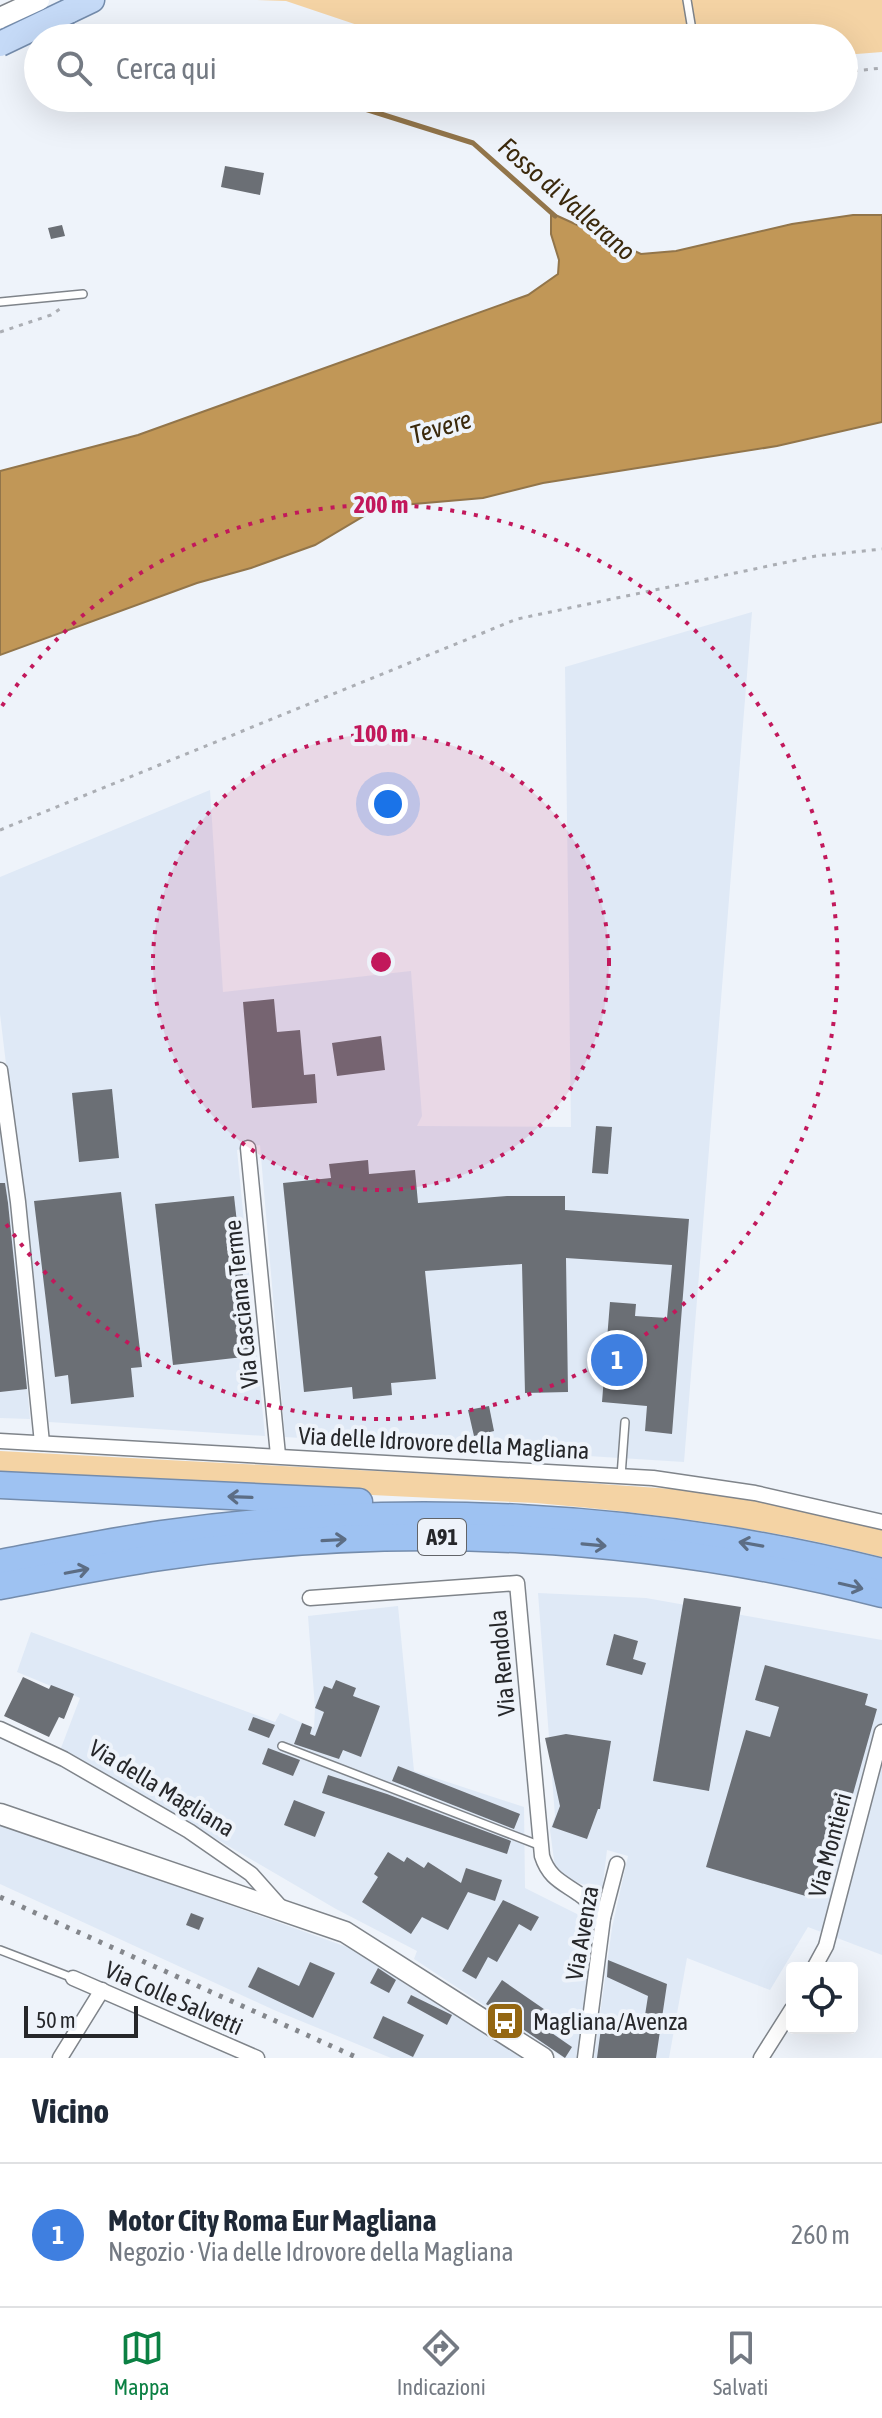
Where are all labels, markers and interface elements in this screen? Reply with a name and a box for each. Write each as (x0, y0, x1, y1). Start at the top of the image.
search box (24, 24, 858, 112)
icon: search (52, 46, 96, 90)
text: Cerca qui (116, 51, 217, 85)
water label: Fosso di Vallerano (493, 132, 641, 266)
water label: Tevere (407, 404, 475, 450)
text: 200 m (354, 491, 408, 518)
text: 100 m (354, 720, 408, 747)
your location (368, 784, 408, 824)
centre of rings (367, 948, 395, 976)
street label: Via Casciana Terme (219, 1219, 263, 1389)
pin: 1 (591, 1330, 643, 1390)
street label: Via delle Idrovore della Magliana (298, 1422, 590, 1464)
one-way arrow (227, 1489, 254, 1504)
road number: A91 (418, 1519, 466, 1555)
one-way arrow (320, 1532, 347, 1547)
one-way arrow (739, 1535, 764, 1550)
one-way arrow (580, 1537, 607, 1552)
one-way arrow (63, 1563, 89, 1578)
one-way arrow (837, 1579, 863, 1594)
street label: Via Rendola (484, 1609, 520, 1717)
street label: Via della Magliana (85, 1734, 239, 1842)
street label: Via Montieri (803, 1790, 857, 1900)
street label: Via Avenza (560, 1884, 604, 1982)
street label: Via Colle Salvetti (101, 1956, 247, 2040)
map controls (786, 1962, 858, 2034)
button: locate (786, 1962, 858, 2034)
bus stop icon: Magliana/Avenza (484, 2000, 526, 2042)
scale bar (24, 2002, 138, 2038)
text: 50 m (36, 2007, 76, 2033)
place label: Magliana/Avenza (533, 2008, 688, 2035)
text: Vicino (32, 2091, 109, 2130)
text: Motor City Roma Eur Magliana (108, 2203, 436, 2237)
text: 1 (52, 2220, 64, 2250)
text: 260 m (791, 2220, 850, 2250)
text: Negozio · Via delle Idrovore della Magliana (108, 2237, 514, 2267)
tab: Mappa (114, 2326, 170, 2400)
tab: Indicazioni (397, 2326, 486, 2400)
tab: Salvati (713, 2326, 768, 2400)

